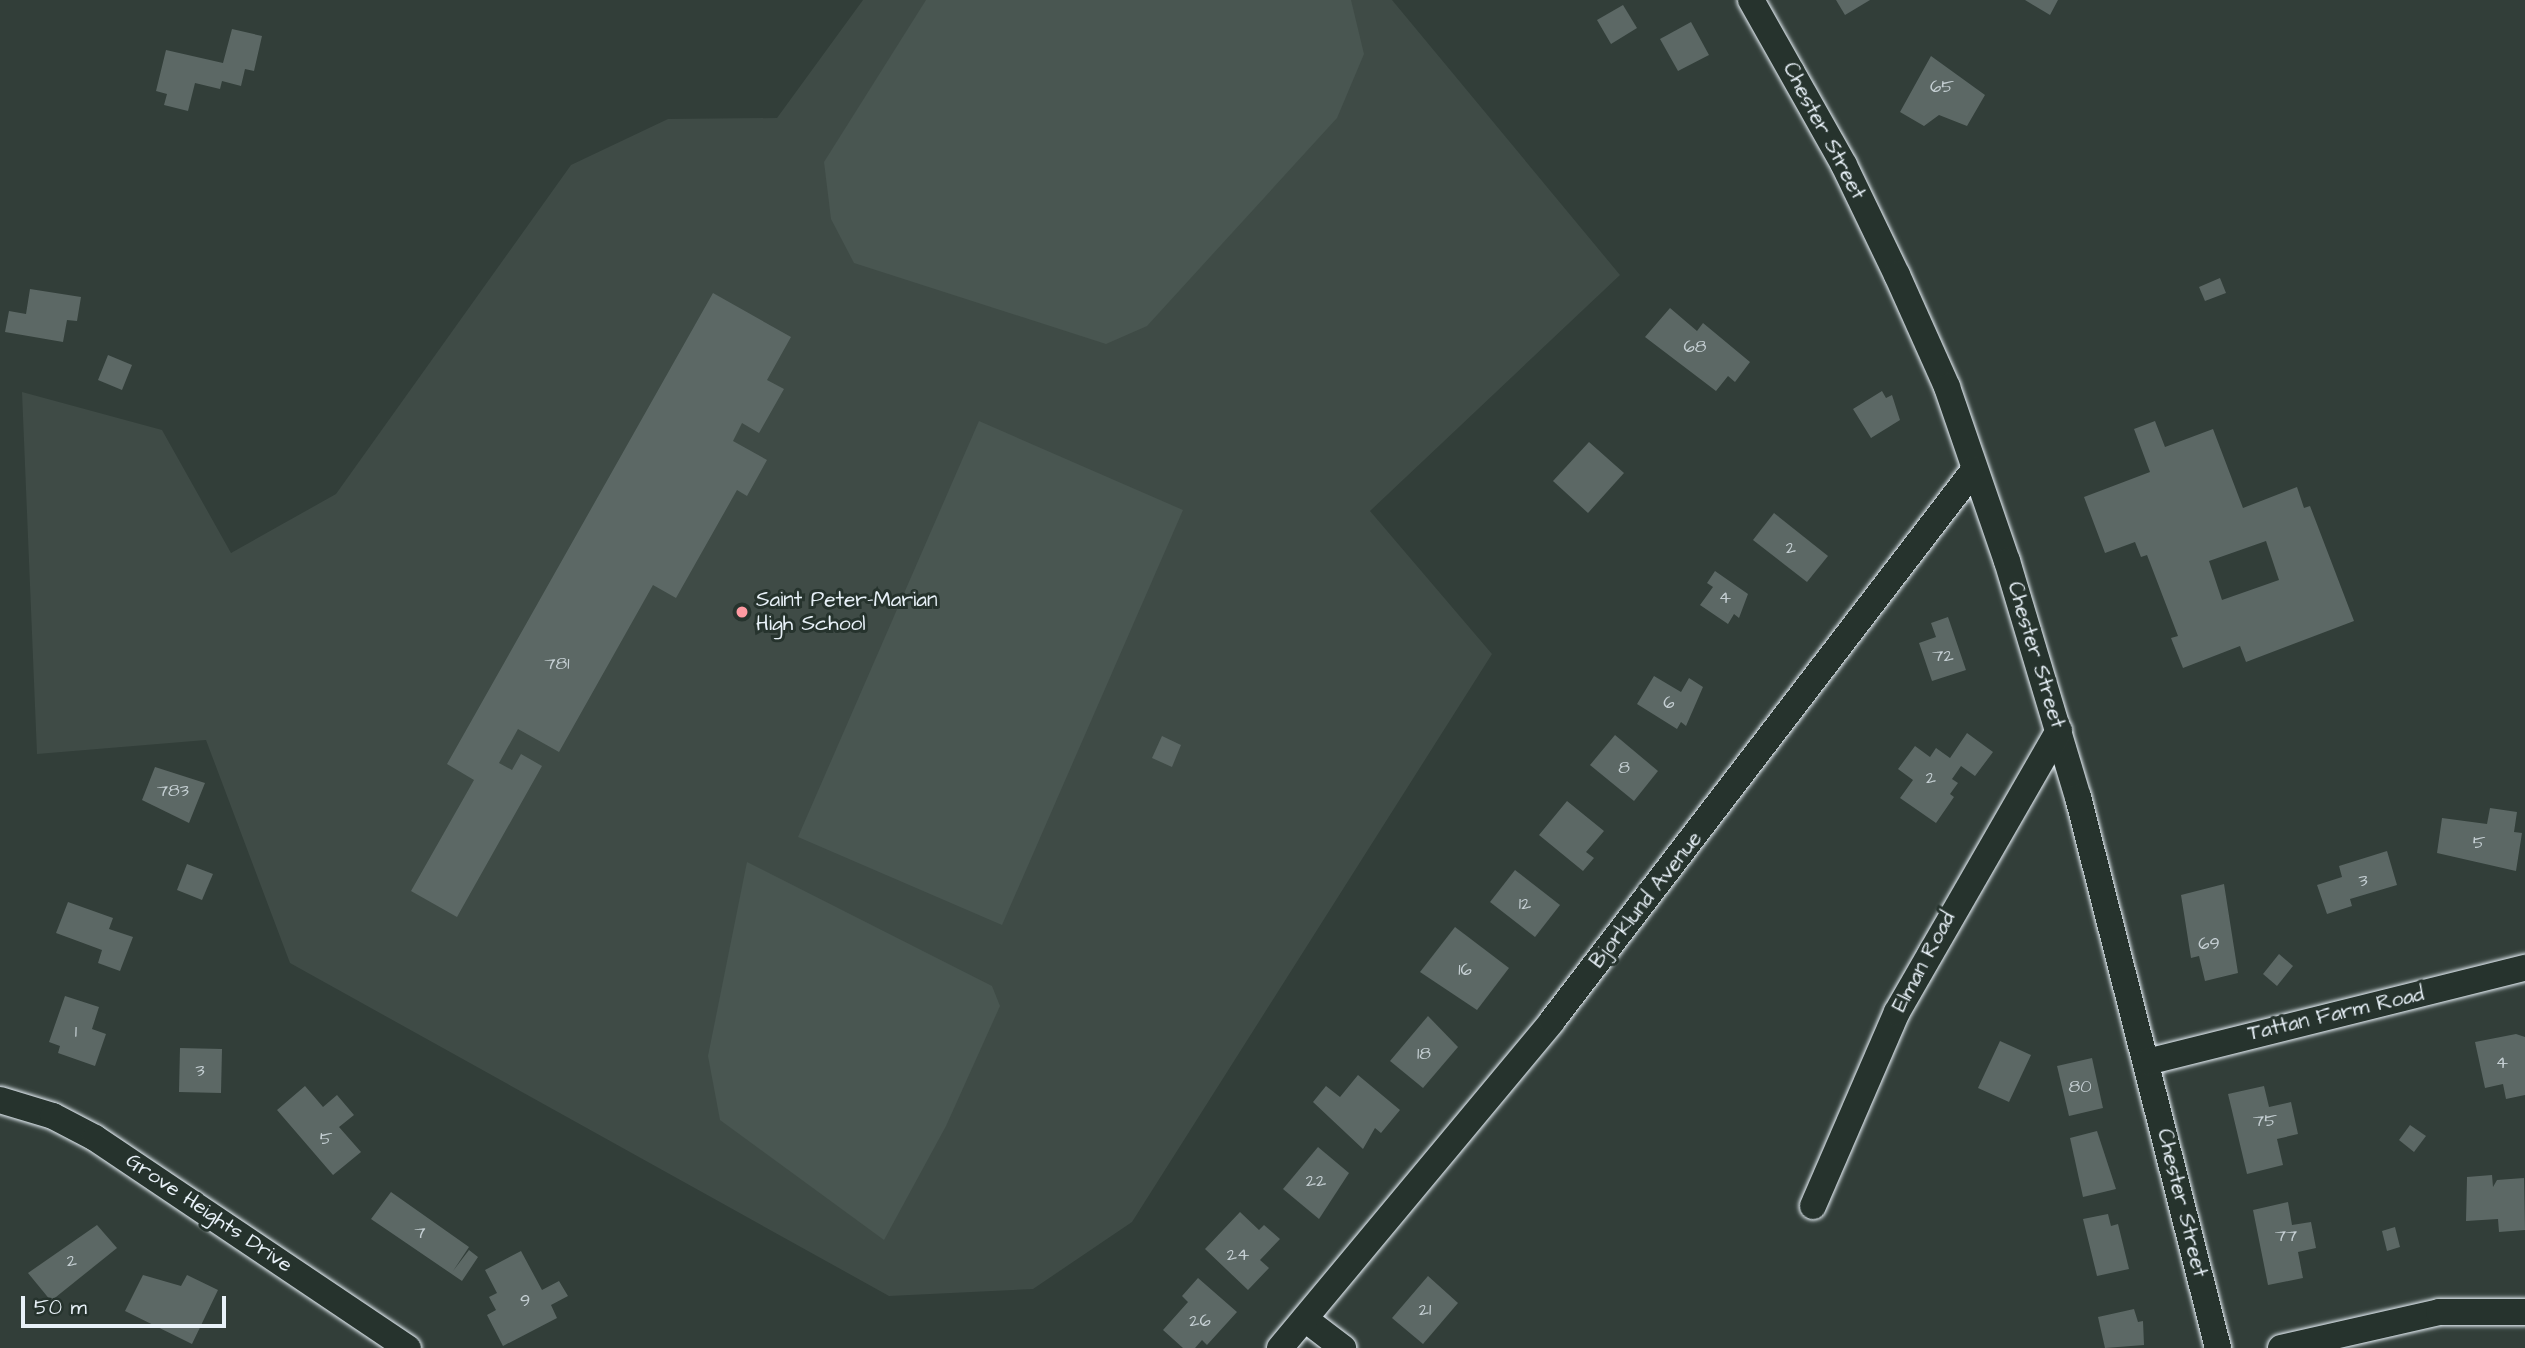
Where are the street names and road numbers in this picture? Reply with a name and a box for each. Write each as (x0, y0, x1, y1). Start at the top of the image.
street label: Chester Street (1777, 58, 1871, 204)
street label: Chester Street (2002, 579, 2070, 731)
street label: Bjorklund Avenue (1585, 827, 1707, 973)
street label: Elman Road (1887, 908, 1961, 1016)
street label: Tattan Farm Road (2245, 981, 2427, 1047)
street label: Chester Street (2151, 1126, 2213, 1280)
street label: Grove Heights Drive (121, 1148, 297, 1278)

